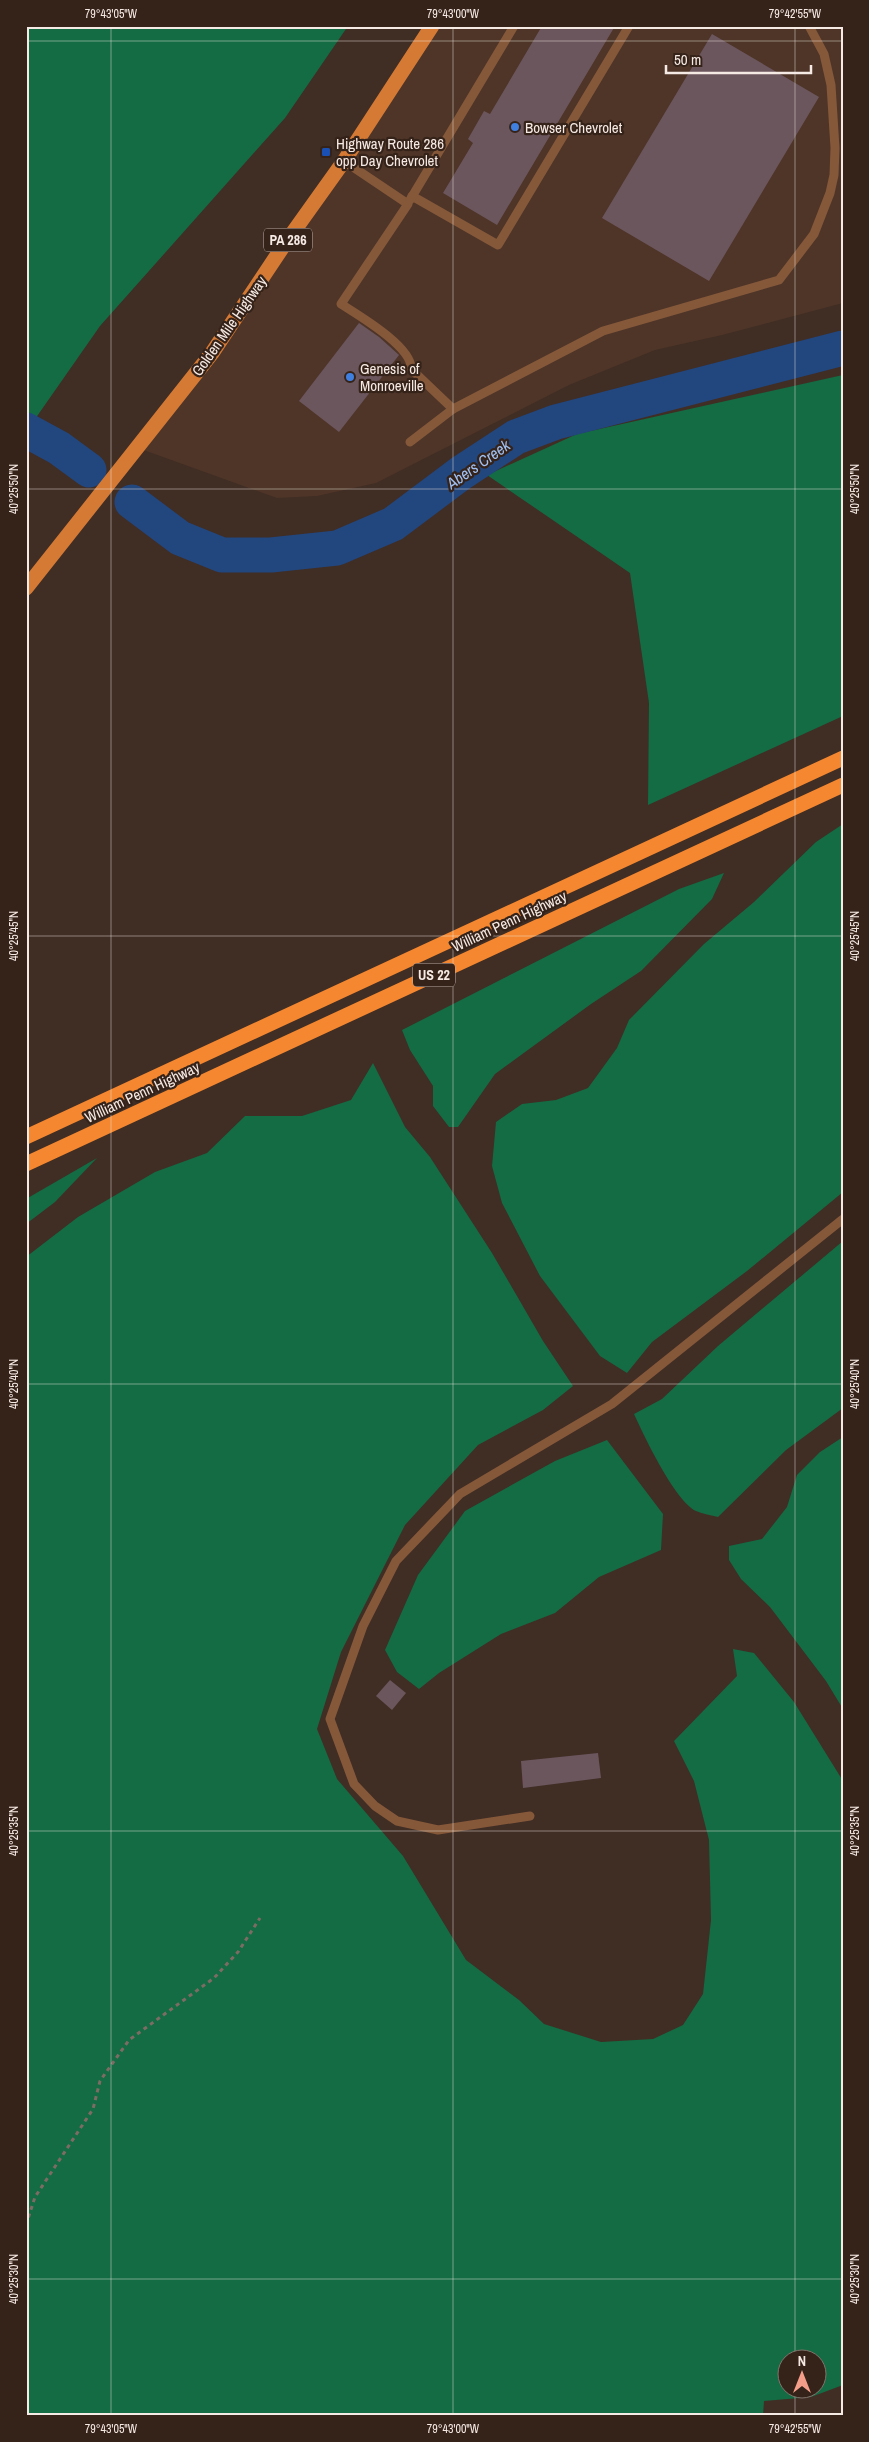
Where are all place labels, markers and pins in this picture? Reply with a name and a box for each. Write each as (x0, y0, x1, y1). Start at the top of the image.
place label: Bowser Chevrolet (525, 117, 623, 138)
marker: Bowser Chevrolet (509, 121, 521, 133)
place label: Highway Route 286 opp Day Chevrolet (336, 133, 444, 171)
marker: Highway Route 286 opp Day Chevrolet (320, 146, 332, 158)
place label: Genesis of Monroeville (360, 358, 424, 396)
marker: Genesis of Monroeville (344, 371, 356, 383)

